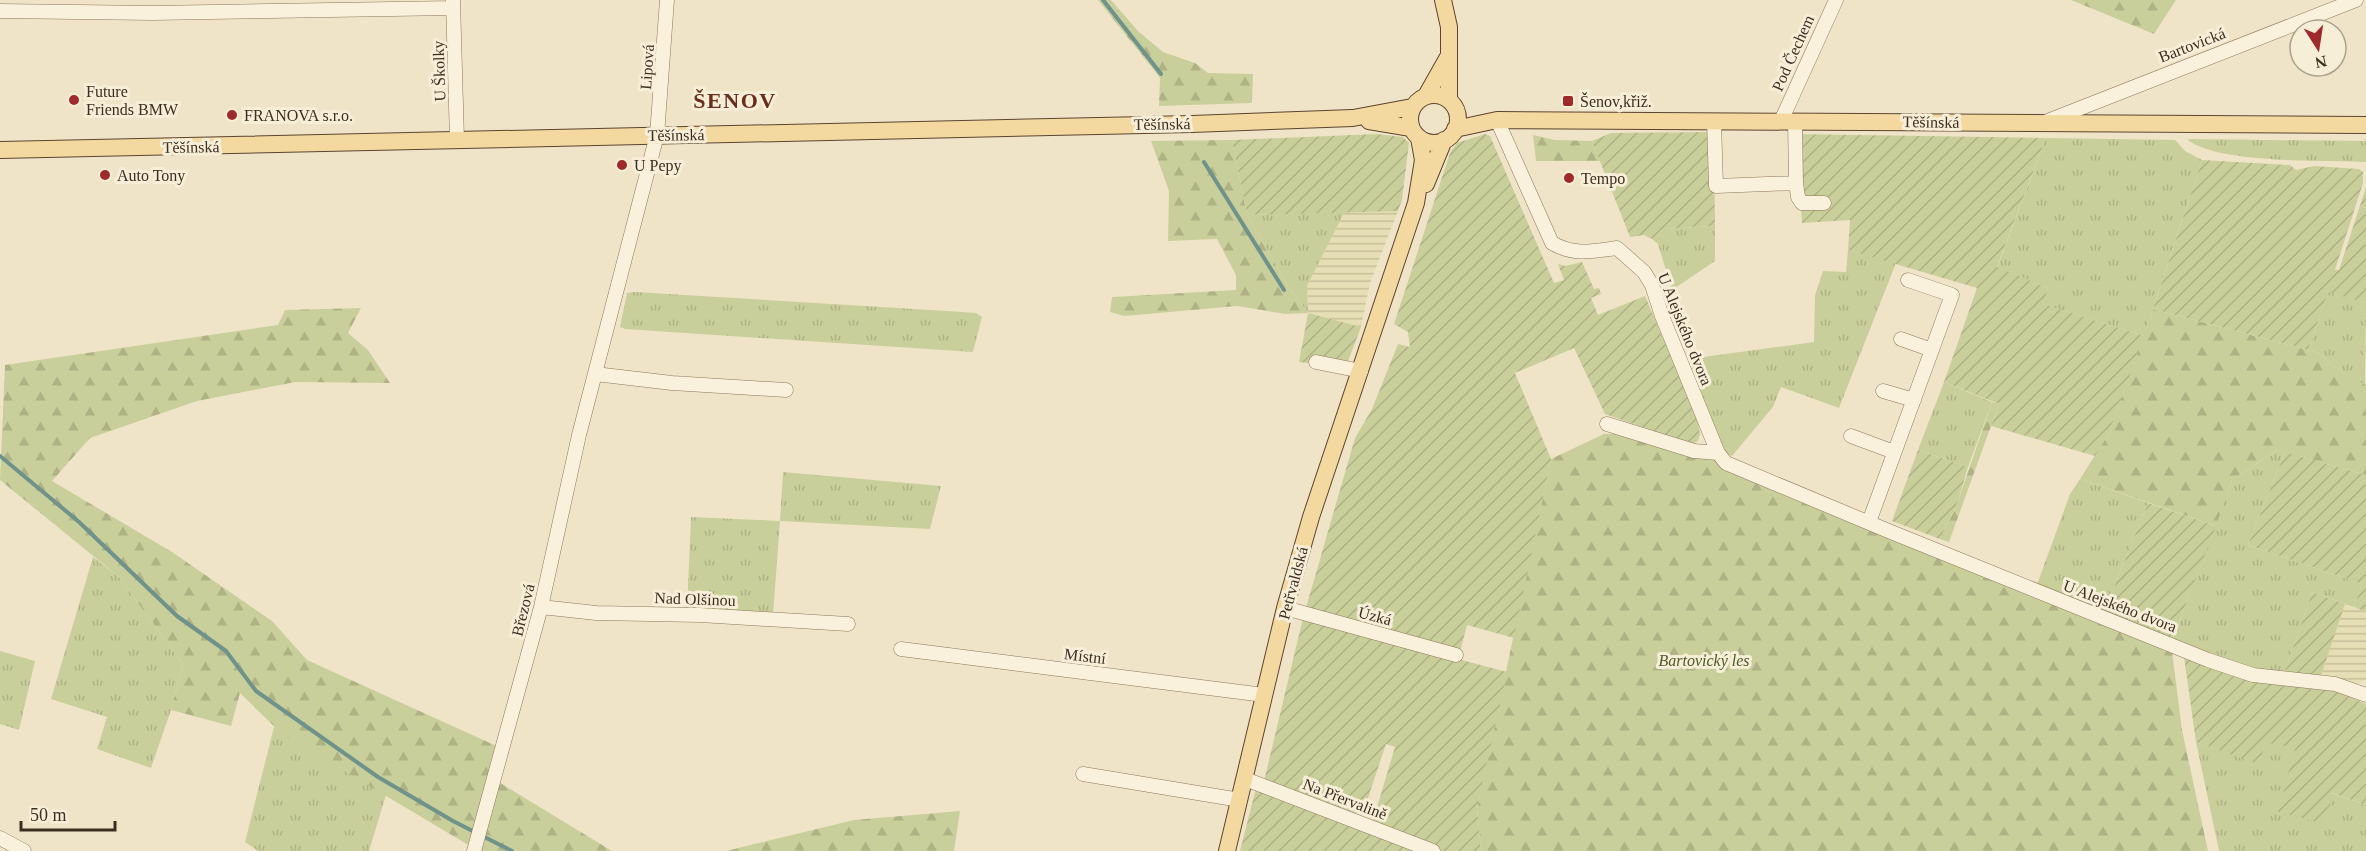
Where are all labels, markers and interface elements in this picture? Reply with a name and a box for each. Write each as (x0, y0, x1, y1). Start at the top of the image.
street label: Pod Čechem (1768, 11, 1818, 94)
north arrow (2288, 18, 2348, 78)
street label: Bartovická (2156, 24, 2228, 66)
street label: U Školky (428, 40, 450, 102)
street label: Lipová (637, 44, 658, 90)
text: N (2313, 53, 2328, 72)
place label: Future Friends BMW (86, 83, 179, 118)
district label: ŠENOV (693, 88, 777, 113)
place label: Šenov,křiž. (1580, 92, 1652, 110)
marker: Future Friends BMW (67, 93, 81, 107)
marker: Šenov,křiž. (1561, 94, 1575, 108)
place label: FRANOVA s.r.o. (244, 107, 353, 124)
marker: FRANOVA s.r.o. (225, 108, 239, 122)
street label: Těšínská (1902, 113, 1960, 131)
street label: Těšínská (1133, 115, 1191, 133)
street label: Těšínská (647, 126, 705, 144)
street label: Těšínská (162, 138, 220, 156)
place label: U Pepy (634, 157, 682, 175)
marker: U Pepy (615, 158, 629, 172)
place label: Auto Tony (117, 167, 185, 185)
marker: Auto Tony (98, 168, 112, 182)
place label: Tempo (1581, 170, 1625, 188)
marker: Tempo (1562, 171, 1576, 185)
street label: U Alejského dvora (1654, 270, 1715, 388)
street label: Petřvaldská (1275, 545, 1311, 621)
street label: U Alejského dvora (2061, 577, 2179, 636)
street label: Březová (508, 582, 538, 638)
street label: Nad Olšinou (654, 589, 736, 609)
street label: Úzká (1356, 602, 1394, 629)
street label: Místní (1063, 645, 1107, 667)
park label: Bartovický les (1658, 652, 1750, 670)
street label: Na Přervalině (1301, 775, 1389, 823)
scale bar (21, 794, 116, 832)
text: 50 m (30, 805, 67, 825)

